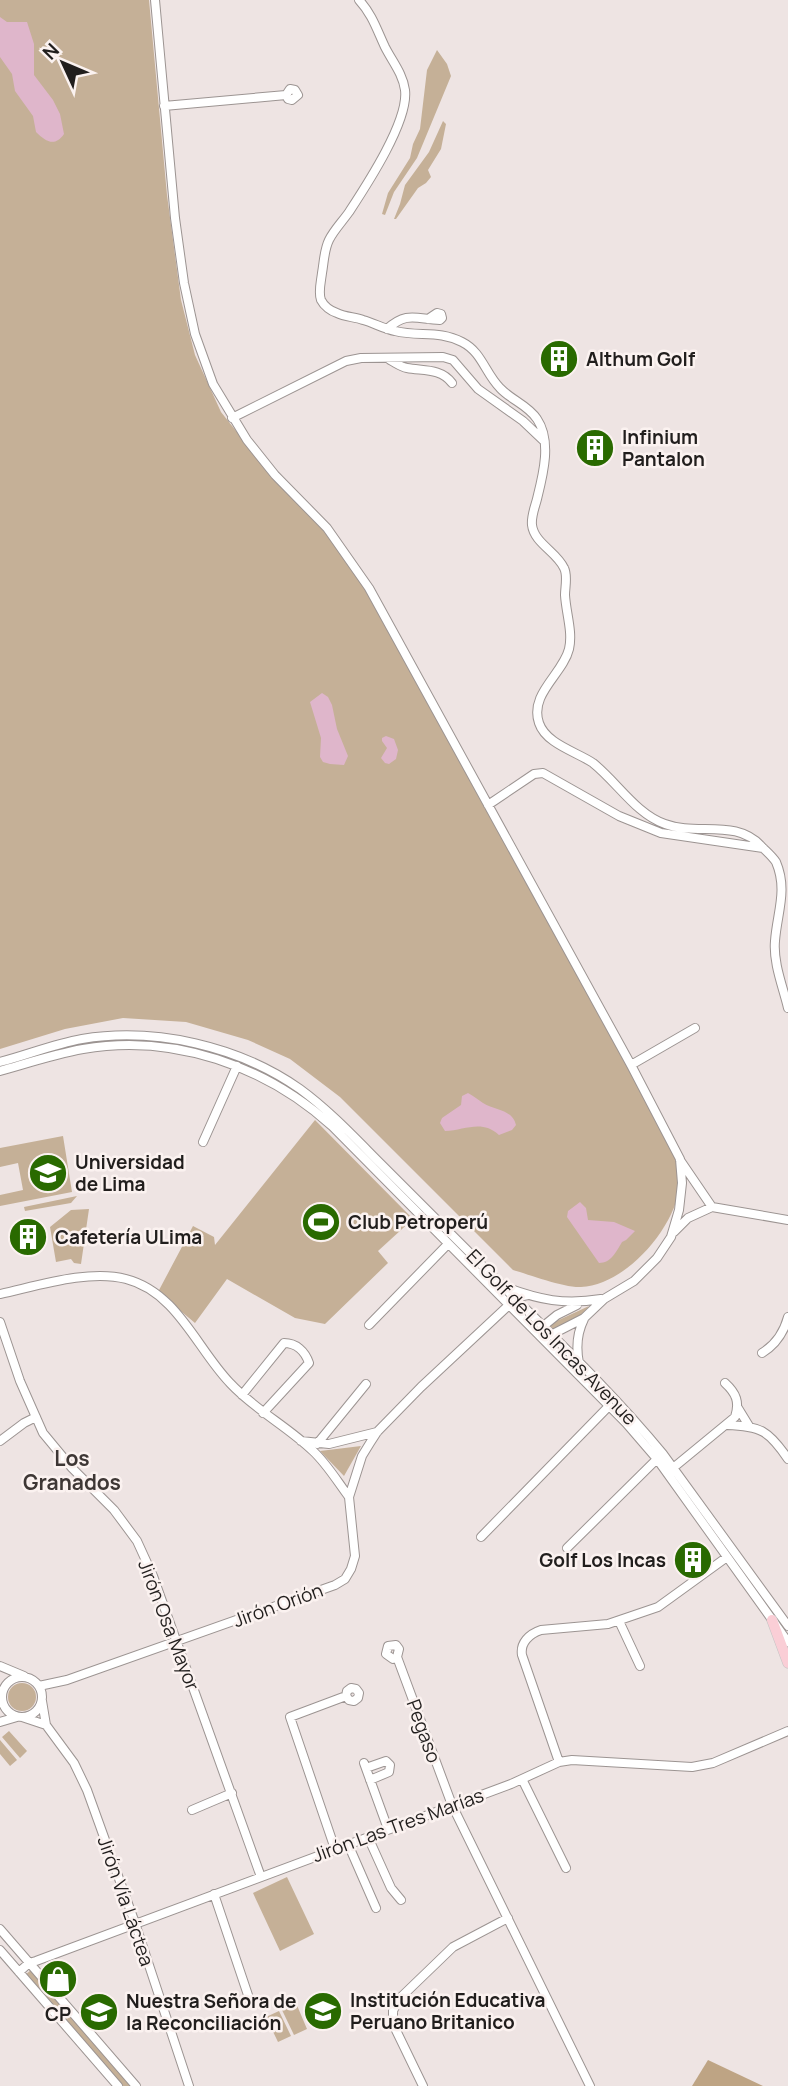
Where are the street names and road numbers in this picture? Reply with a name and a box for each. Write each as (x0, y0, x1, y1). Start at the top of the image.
street label: El Golf de Los Incas Avenue (461, 1243, 643, 1431)
street label: Jirón Osa Mayor (132, 1556, 206, 1694)
street label: Jirón Orión (229, 1577, 327, 1633)
street label: Pegaso (401, 1696, 447, 1766)
street label: Jirón Las Tres Marías (309, 1782, 487, 1868)
street label: Jirón Vía Láctea (92, 1833, 160, 1969)

